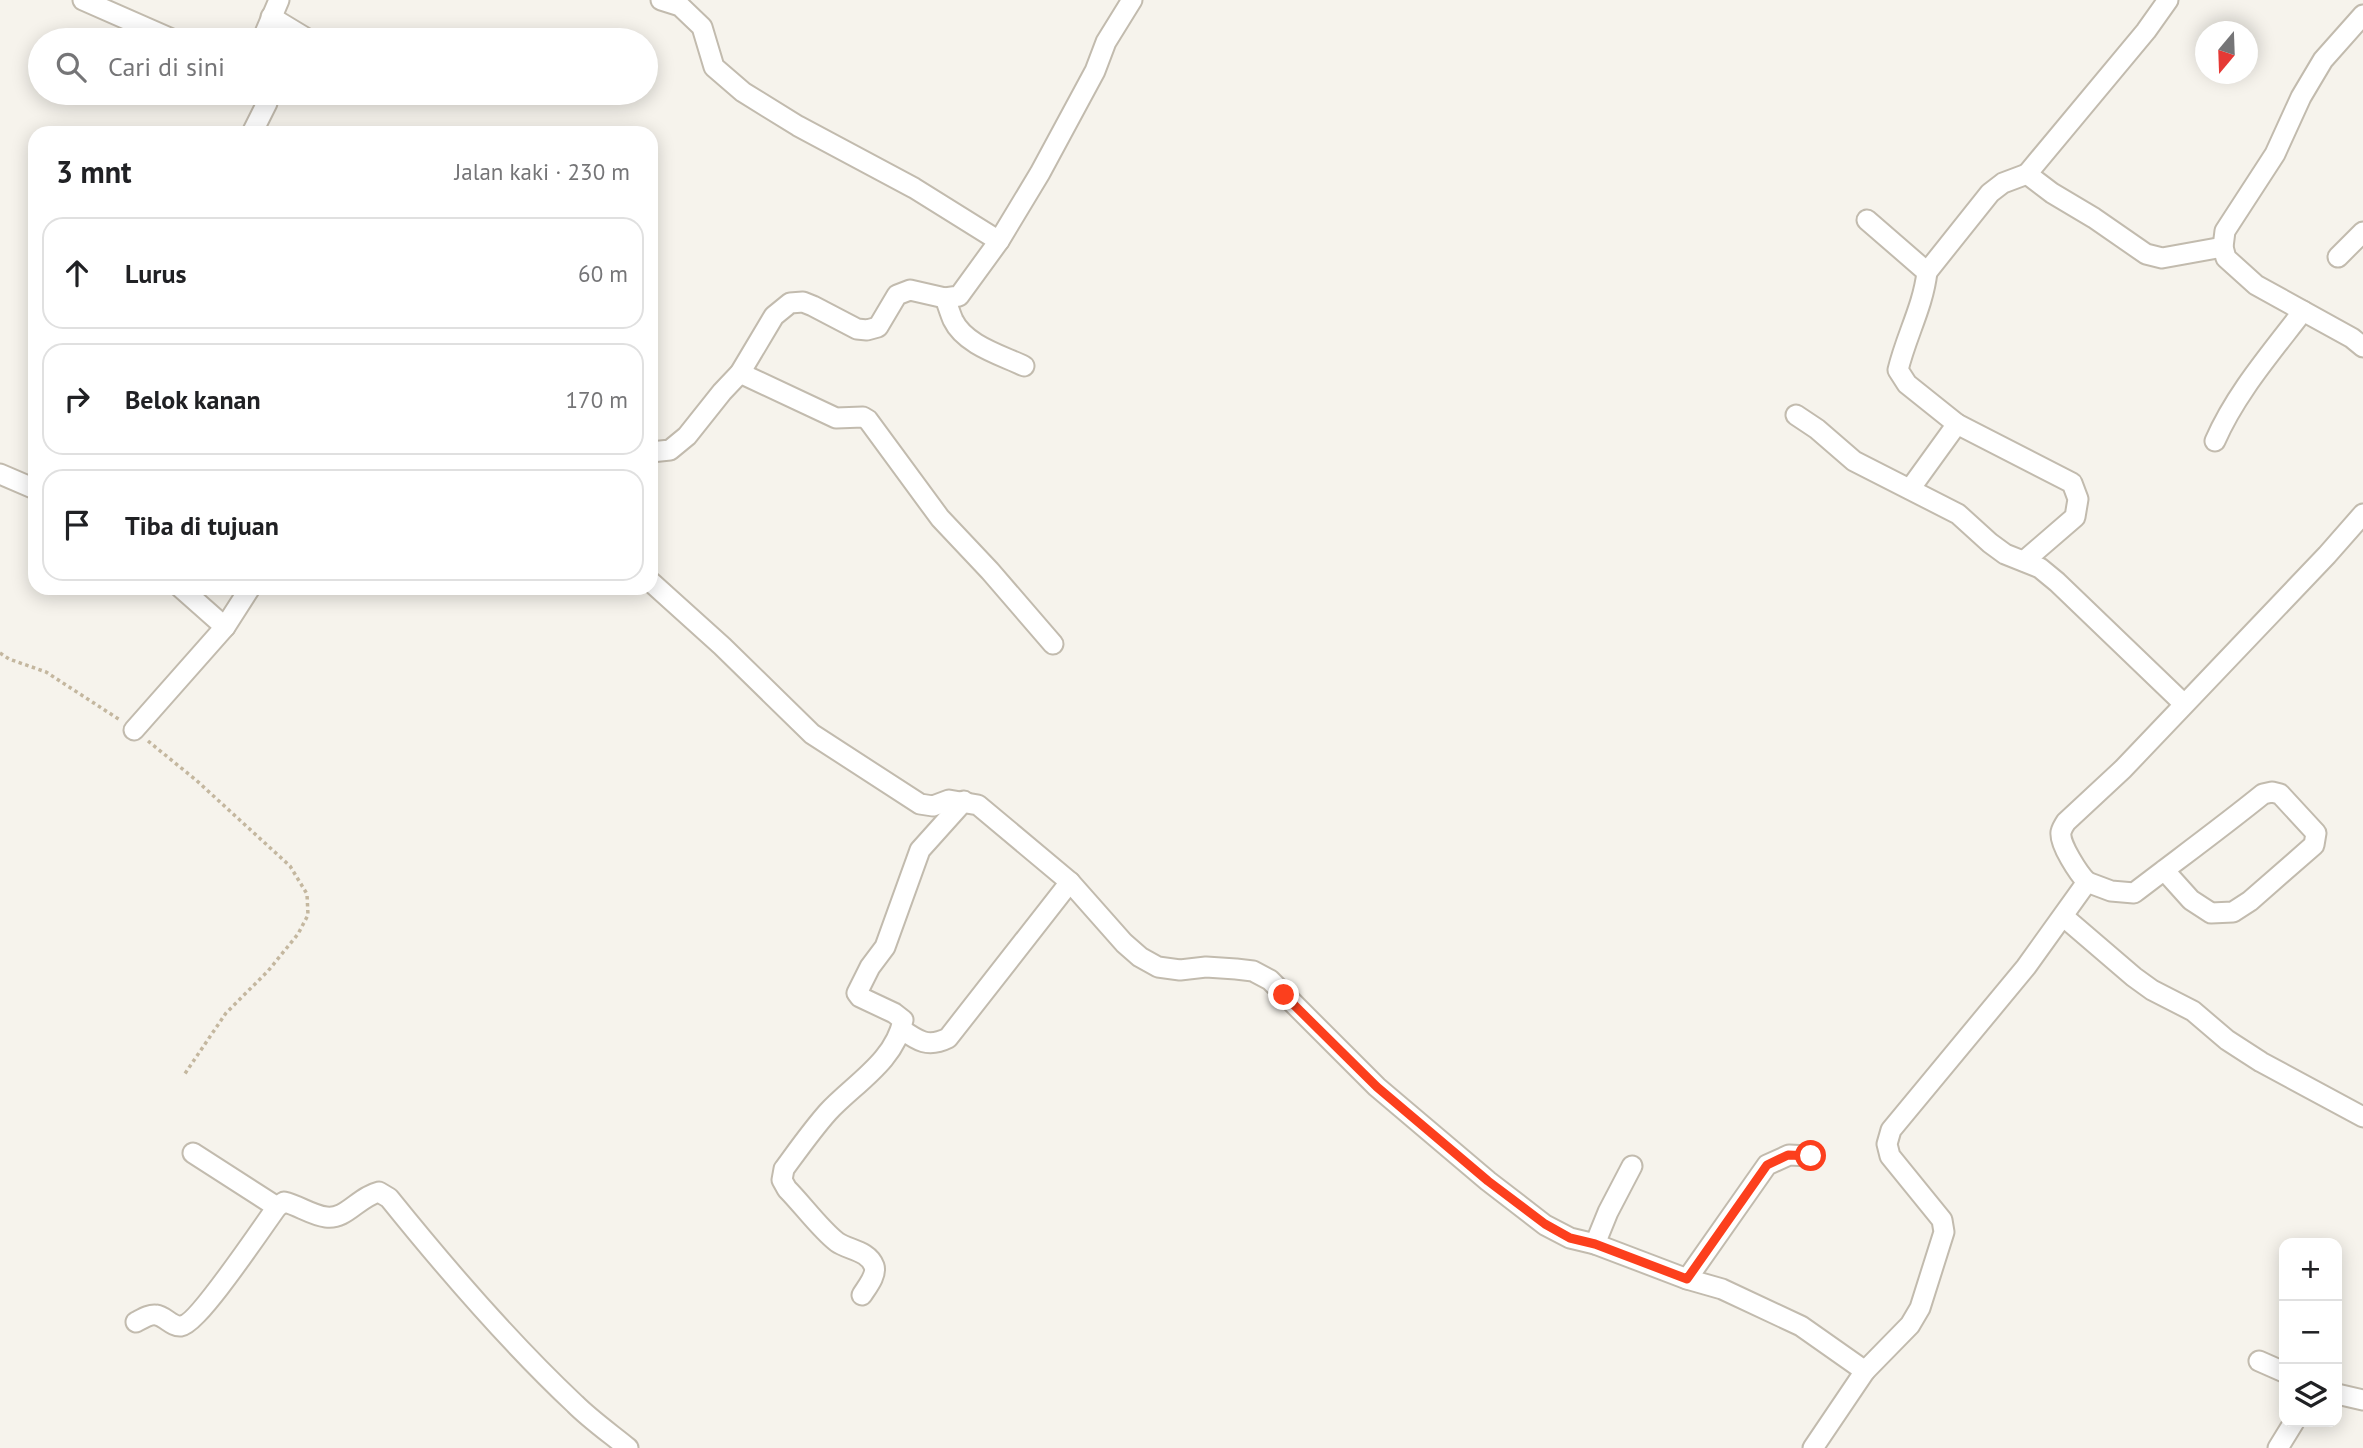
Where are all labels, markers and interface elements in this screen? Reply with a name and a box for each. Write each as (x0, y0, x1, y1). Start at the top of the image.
north arrow (2195, 21, 2258, 84)
search box (28, 28, 658, 105)
icon: search (52, 48, 90, 86)
text: Cari di sini (108, 50, 225, 83)
text: 3 mnt (56, 152, 132, 191)
text: Jalan kaki · 230 m (455, 157, 630, 186)
icon: ahead (58, 254, 96, 292)
text: Lurus (125, 257, 186, 290)
text: 60 m (578, 259, 628, 288)
icon: right (58, 380, 96, 418)
text: Belok kanan (125, 383, 261, 416)
text: 170 m (566, 385, 628, 414)
icon: arrive (58, 506, 96, 544)
text: Tiba di tujuan (125, 509, 279, 542)
route end (1268, 979, 1299, 1010)
route start (1795, 1140, 1826, 1171)
map controls (2279, 1238, 2342, 1427)
button: + (2279, 1238, 2342, 1301)
button: − (2279, 1301, 2342, 1364)
button: layers (2279, 1364, 2342, 1427)

